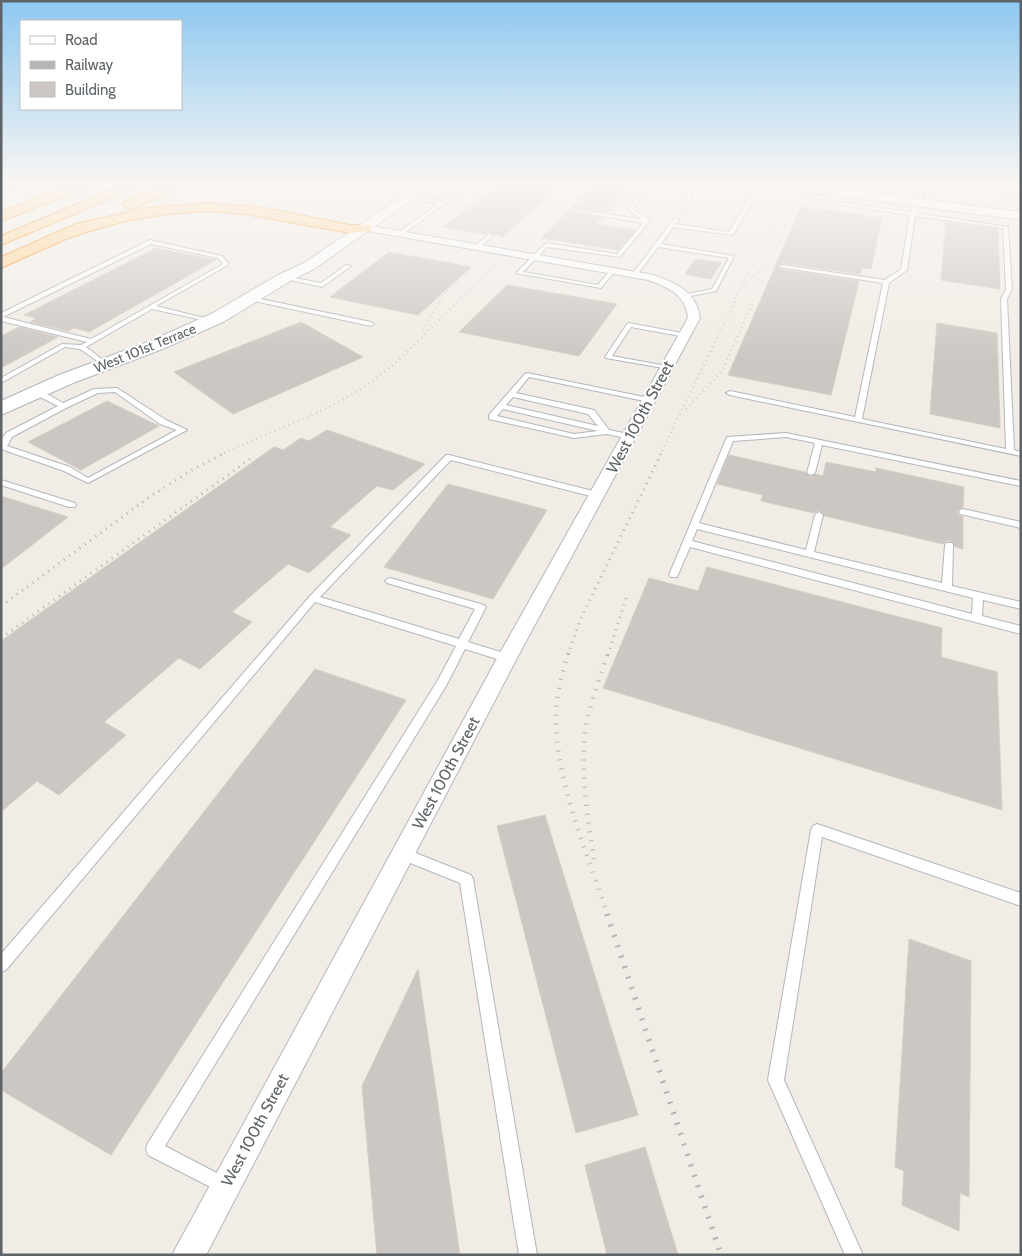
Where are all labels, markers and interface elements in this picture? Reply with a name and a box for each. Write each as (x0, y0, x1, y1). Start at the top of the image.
legend (20, 20, 182, 110)
text: Road (65, 31, 98, 49)
text: Railway (65, 56, 114, 74)
text: Building (65, 81, 116, 99)
street label: West 101st Terrace (91, 319, 199, 377)
street label: West 100th Street (602, 357, 678, 476)
street label: West 100th Street (408, 713, 484, 832)
street label: West 100th Street (217, 1070, 293, 1189)

